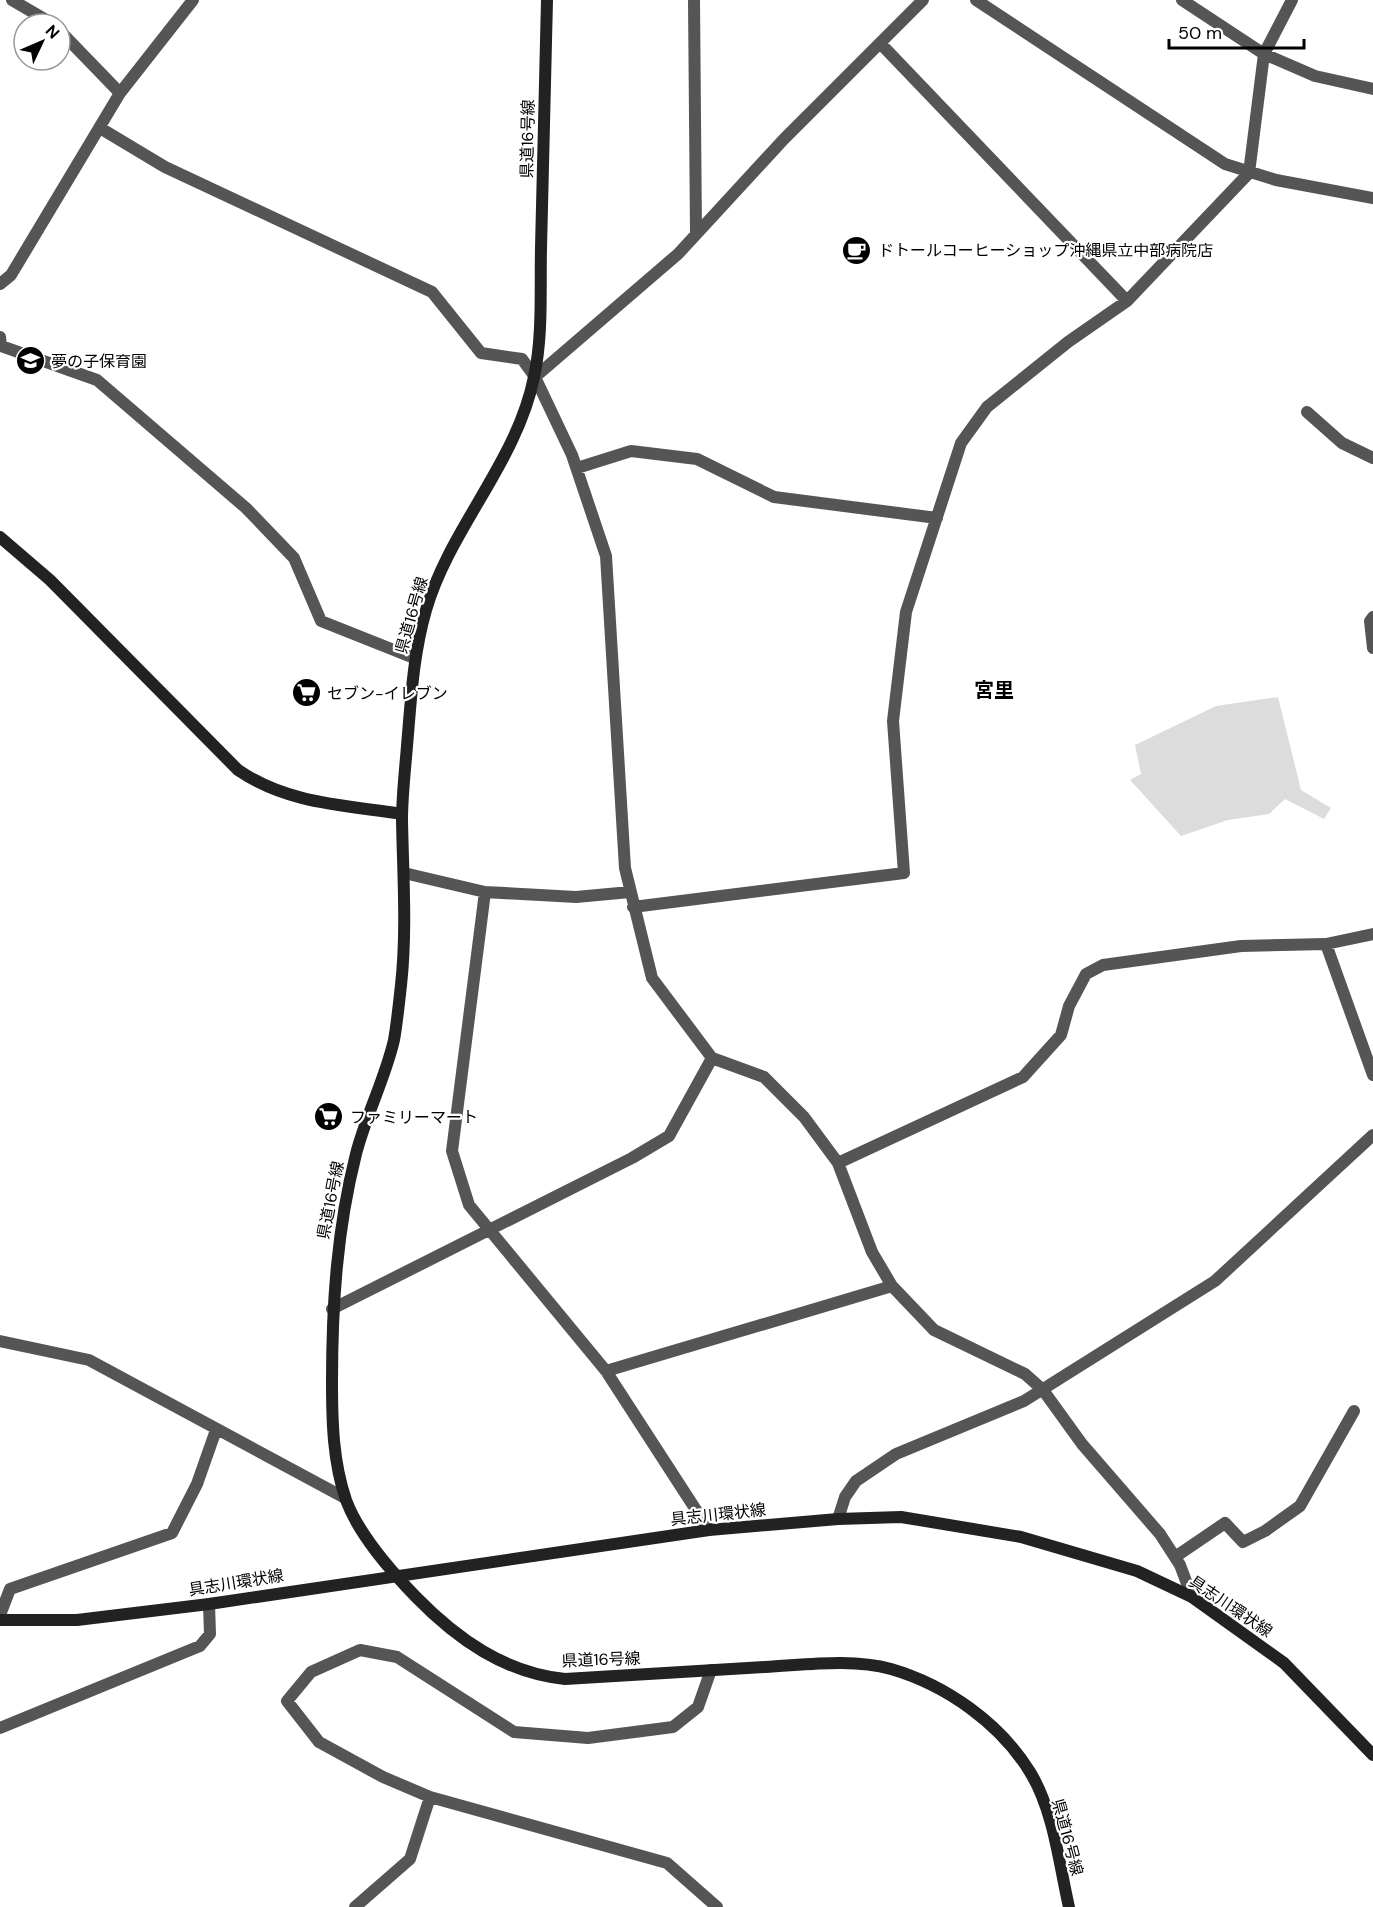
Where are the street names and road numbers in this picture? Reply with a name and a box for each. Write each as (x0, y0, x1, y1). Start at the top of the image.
street label: 県道16号線 (516, 99, 539, 179)
street label: 県道16号線 (390, 574, 432, 656)
street label: 県道16号線 (313, 1159, 348, 1241)
street label: 具志川環状線 (669, 1499, 767, 1530)
street label: 具志川環状線 (187, 1565, 285, 1600)
street label: 具志川環状線 (1185, 1571, 1276, 1642)
street label: 県道16号線 (561, 1648, 641, 1671)
street label: 県道16号線 (1047, 1796, 1088, 1878)

